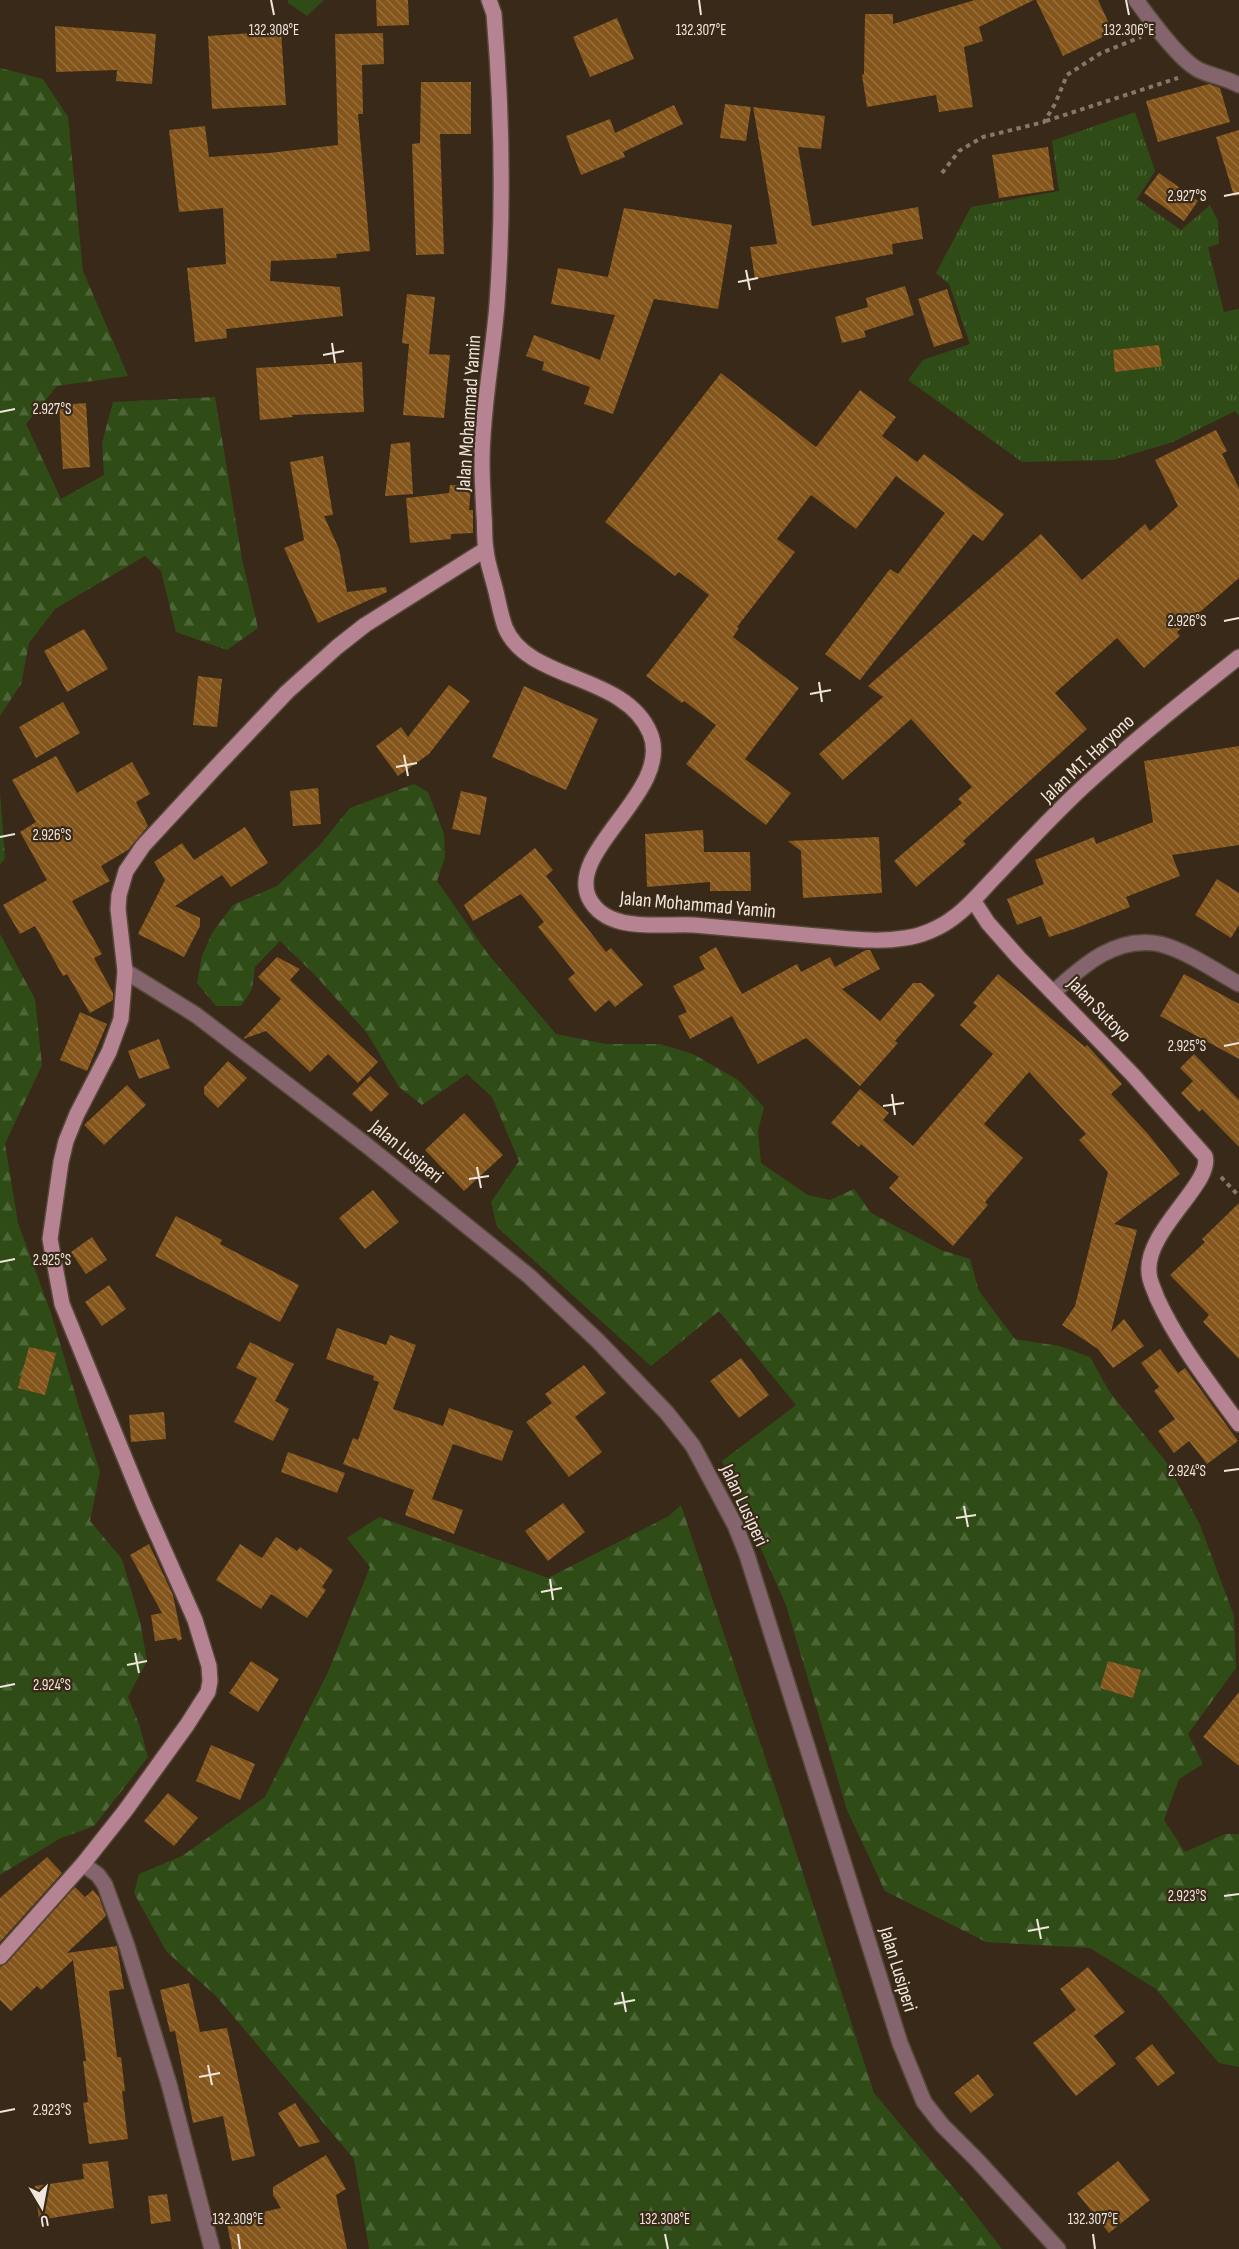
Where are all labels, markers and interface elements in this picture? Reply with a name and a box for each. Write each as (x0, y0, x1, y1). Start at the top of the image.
text: 132.308°E (249, 21, 299, 40)
text: 132.307°E (676, 21, 726, 40)
text: 132.306°E (1104, 21, 1154, 40)
text: 2.927°S (1168, 187, 1206, 206)
street label: Jalan Mohammad Yamin (451, 334, 486, 493)
text: 2.927°S (33, 400, 71, 419)
text: 2.926°S (1168, 612, 1206, 631)
street label: Jalan M.T. Haryono (1035, 709, 1139, 809)
text: 2.926°S (33, 826, 71, 845)
street label: Jalan Mohammad Yamin (618, 886, 777, 924)
street label: Jalan Sutoyo (1062, 971, 1136, 1047)
text: 2.925°S (1168, 1037, 1206, 1056)
street label: Jalan Lusiperi (364, 1114, 448, 1189)
text: 2.925°S (33, 1251, 71, 1270)
street label: Jalan Lusiperi (714, 1460, 773, 1550)
text: 2.924°S (1168, 1462, 1206, 1481)
text: 2.924°S (33, 1676, 71, 1695)
text: 2.923°S (1168, 1887, 1206, 1906)
street label: Jalan Lusiperi (873, 1923, 922, 2015)
text: 2.923°S (33, 2101, 71, 2120)
north arrow (12, 2177, 72, 2237)
text: U (39, 2210, 50, 2230)
text: 132.309°E (213, 2210, 263, 2229)
text: 132.308°E (640, 2210, 690, 2229)
text: 132.307°E (1068, 2210, 1118, 2229)

